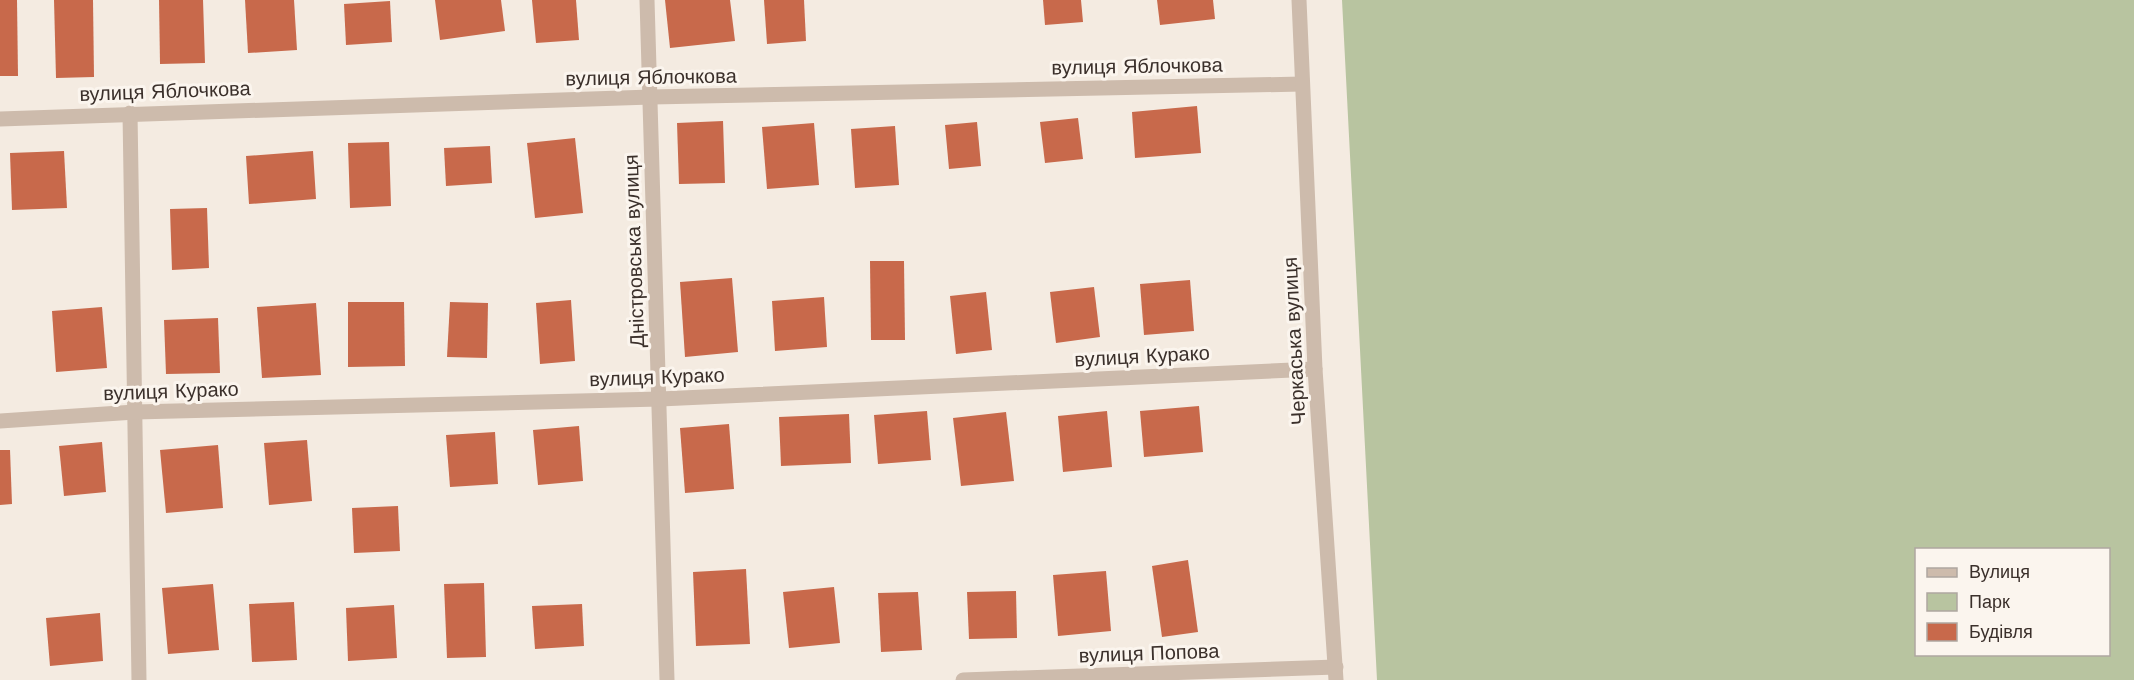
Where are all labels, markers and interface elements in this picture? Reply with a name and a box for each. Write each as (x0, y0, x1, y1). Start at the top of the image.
street label: вулиця Яблочкова (1051, 52, 1224, 79)
street label: вулиця Яблочкова (565, 63, 738, 90)
street label: вулиця Яблочкова (79, 76, 252, 106)
street label: Дністровська вулиця (619, 154, 649, 348)
street label: Черкаська вулиця (1278, 256, 1310, 426)
street label: вулиця Курако (1074, 340, 1210, 372)
street label: вулиця Курако (589, 363, 725, 391)
street label: вулиця Курако (103, 377, 239, 405)
legend (1915, 548, 2110, 656)
text: Вулиця (1969, 561, 2030, 582)
text: Парк (1969, 591, 2010, 612)
text: Будівля (1969, 621, 2033, 642)
street label: вулиця Попова (1078, 639, 1221, 667)

